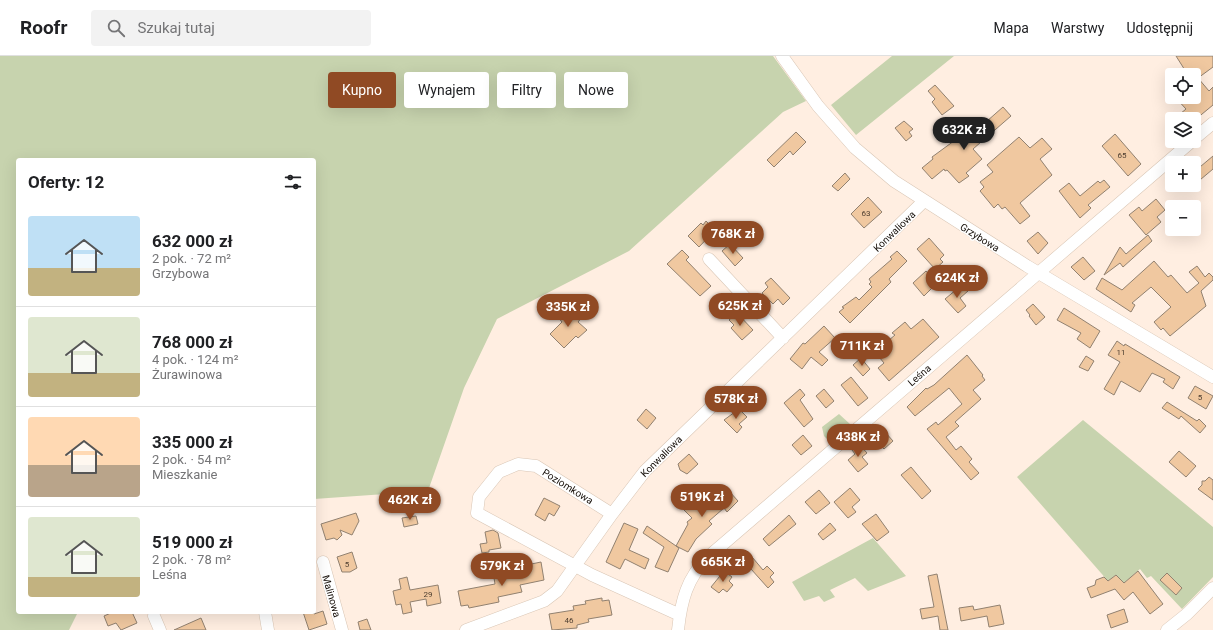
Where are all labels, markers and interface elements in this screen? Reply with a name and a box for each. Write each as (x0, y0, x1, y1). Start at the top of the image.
search box (91, 10, 371, 46)
text: Roofr (20, 16, 67, 39)
icon: search (105, 17, 127, 39)
text: Szukaj tutaj (137, 19, 215, 37)
text: Mapa (994, 20, 1029, 36)
text: Warstwy (1051, 20, 1104, 36)
text: Udostępnij (1126, 20, 1193, 36)
map controls (1165, 68, 1201, 236)
button: locate (1165, 68, 1201, 104)
chip: Kupno (328, 72, 396, 108)
chip: Wynajem (404, 72, 489, 108)
chip: Filtry (497, 72, 556, 108)
chip: Nowe (564, 72, 628, 108)
button: layers (1165, 112, 1201, 148)
pin: 632K zł (927, 117, 1001, 151)
text: 632K zł (942, 122, 986, 137)
house number: 65 (1118, 151, 1127, 160)
button: + (1165, 156, 1201, 192)
icon: filters (282, 171, 304, 193)
text: Oferty: 12 (28, 172, 104, 192)
button: − (1165, 200, 1201, 236)
house number: 63 (862, 209, 871, 218)
street label: Konwaliowa (871, 209, 918, 254)
pin: 768K zł (696, 221, 770, 255)
street label: Grzybowa (958, 221, 1001, 254)
text: 768K zł (711, 226, 755, 241)
text: 632 000 zł (152, 231, 233, 251)
icon: home (60, 232, 108, 280)
text: 2 pok. · 72 m² (152, 251, 231, 266)
pin: 624K zł (920, 265, 994, 299)
text: Grzybowa (152, 266, 209, 281)
text: 624K zł (935, 270, 979, 285)
pin: 625K zł (703, 293, 777, 327)
pin: 335K zł (531, 294, 605, 328)
text: 625K zł (718, 298, 762, 313)
text: 335K zł (546, 299, 590, 314)
text: 768 000 zł (152, 332, 233, 352)
icon: home (60, 333, 108, 381)
pin: 711K zł (825, 333, 899, 367)
text: 711K zł (840, 338, 884, 353)
house number: 11 (1117, 348, 1126, 357)
text: 4 pok. · 124 m² (152, 352, 238, 367)
street label: Leśna (906, 362, 933, 388)
text: Żurawinowa (152, 367, 222, 382)
pin: 578K zł (699, 386, 773, 420)
text: 578K zł (714, 391, 758, 406)
house number: 5 (1198, 393, 1203, 402)
pin: 438K zł (821, 424, 895, 458)
text: 438K zł (836, 429, 880, 444)
text: 335 000 zł (152, 432, 233, 452)
icon: home (60, 433, 108, 481)
street label: Konwaliowa (638, 433, 684, 479)
text: 2 pok. · 54 m² (152, 452, 231, 467)
text: Mieszkanie (152, 467, 217, 482)
street label: Poziomkowa (540, 467, 595, 506)
pin: 519K zł (665, 484, 739, 518)
pin: 462K zł (373, 487, 447, 521)
text: 519K zł (680, 489, 724, 504)
text: 462K zł (388, 492, 432, 507)
text: 519 000 zł (152, 532, 233, 552)
icon: home (60, 533, 108, 581)
pin: 665K zł (686, 549, 760, 583)
text: 2 pok. · 78 m² (152, 552, 231, 567)
pin: 579K zł (465, 553, 539, 587)
text: 665K zł (701, 554, 745, 569)
text: 579K zł (480, 558, 524, 573)
house number: 5 (345, 560, 350, 569)
text: Leśna (152, 567, 187, 582)
street label: Malinowa (320, 574, 343, 618)
house number: 29 (424, 590, 433, 599)
house number: 46 (565, 616, 574, 625)

